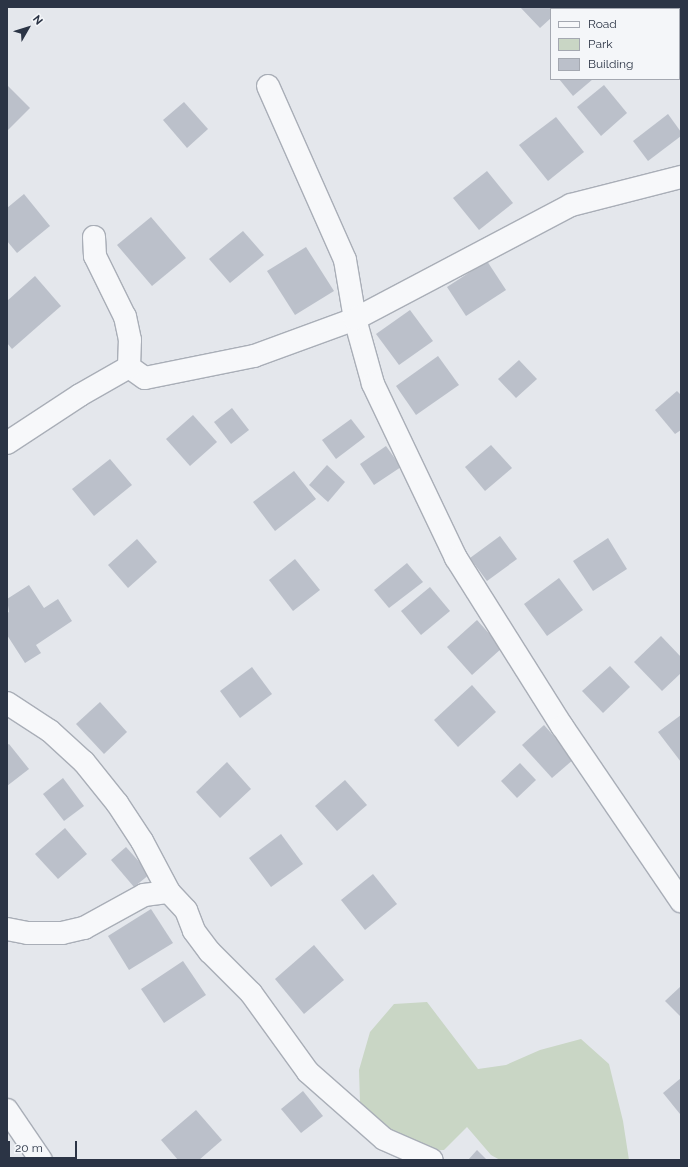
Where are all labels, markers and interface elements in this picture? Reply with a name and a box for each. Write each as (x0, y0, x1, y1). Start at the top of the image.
north arrow (8, 8, 48, 48)
legend (550, 8, 680, 80)
text: N (30, 13, 45, 27)
text: Road (588, 17, 617, 31)
text: Park (588, 37, 613, 51)
text: Building (588, 57, 634, 71)
scale bar (10, 1133, 79, 1159)
text: 20 m (15, 1141, 43, 1155)

